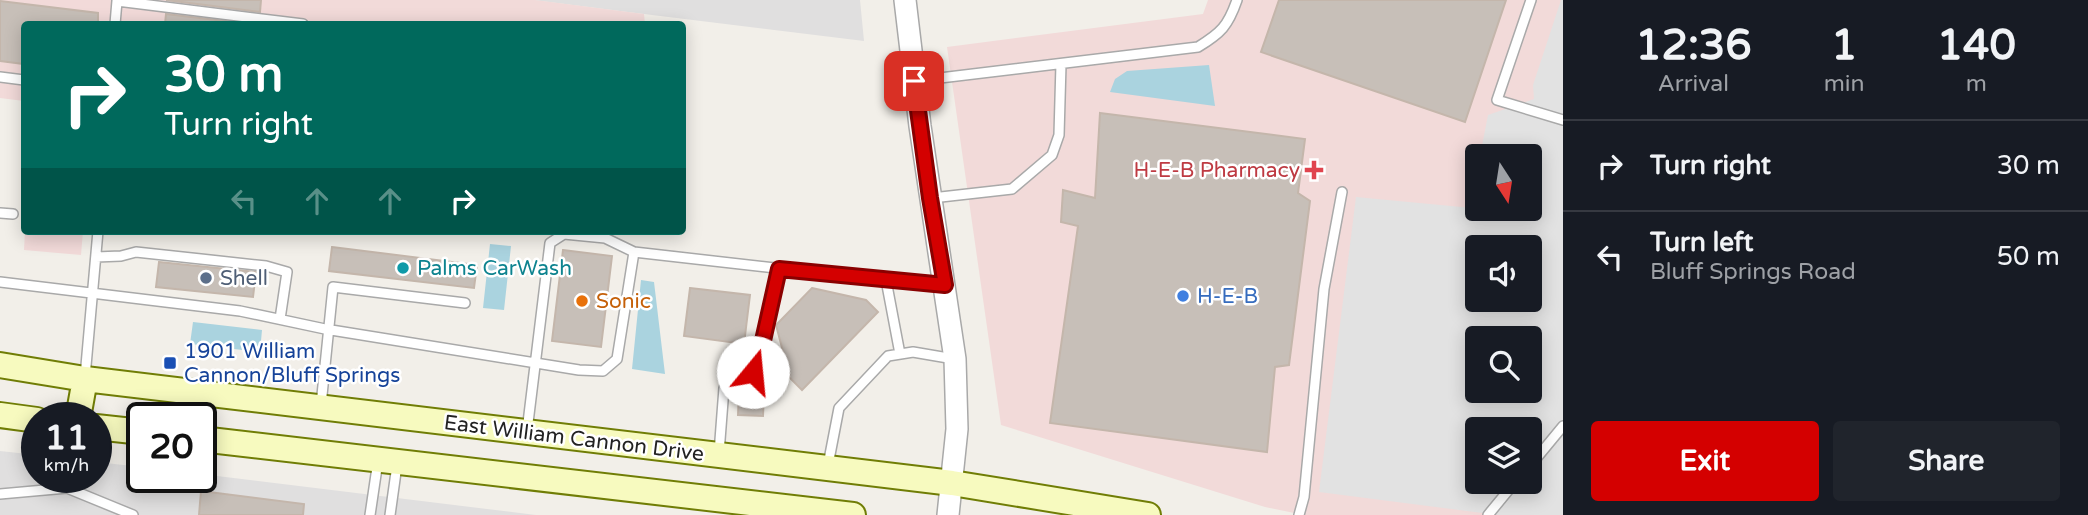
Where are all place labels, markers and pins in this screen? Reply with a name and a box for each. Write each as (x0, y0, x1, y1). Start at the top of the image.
pin (884, 51, 944, 111)
place label: H-E-B Pharmacy (1133, 158, 1300, 183)
marker: H-E-B Pharmacy (1306, 162, 1322, 178)
place label: Palms CarWash (417, 256, 572, 281)
marker: Palms CarWash (395, 260, 411, 276)
place label: Shell (220, 266, 268, 291)
marker: Shell (198, 270, 214, 286)
place label: H-E-B (1197, 284, 1258, 309)
marker: H-E-B (1175, 288, 1191, 304)
place label: Sonic (596, 289, 651, 314)
marker: Sonic (574, 293, 590, 309)
place label: 1901 William Cannon/Bluff Springs (184, 339, 400, 388)
marker: 1901 William Cannon/Bluff Springs (162, 355, 178, 371)

